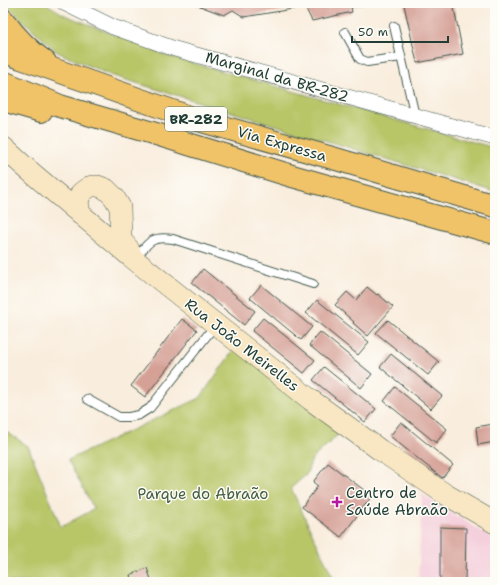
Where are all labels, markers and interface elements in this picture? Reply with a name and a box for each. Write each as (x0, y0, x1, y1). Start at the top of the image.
scale bar (352, 18, 448, 44)
text: 50 m (358, 24, 388, 40)
street label: Marginal da BR-282 (203, 47, 351, 107)
road number: BR-282 (165, 107, 227, 131)
street label: Via Expressa (235, 122, 330, 167)
street label: Rua João Meirelles (181, 294, 303, 396)
place label: Centro de Saúde Abraão (346, 483, 448, 520)
park label: Parque do Abraão (138, 484, 268, 504)
marker: Centro de Saúde Abraão (331, 496, 343, 508)

